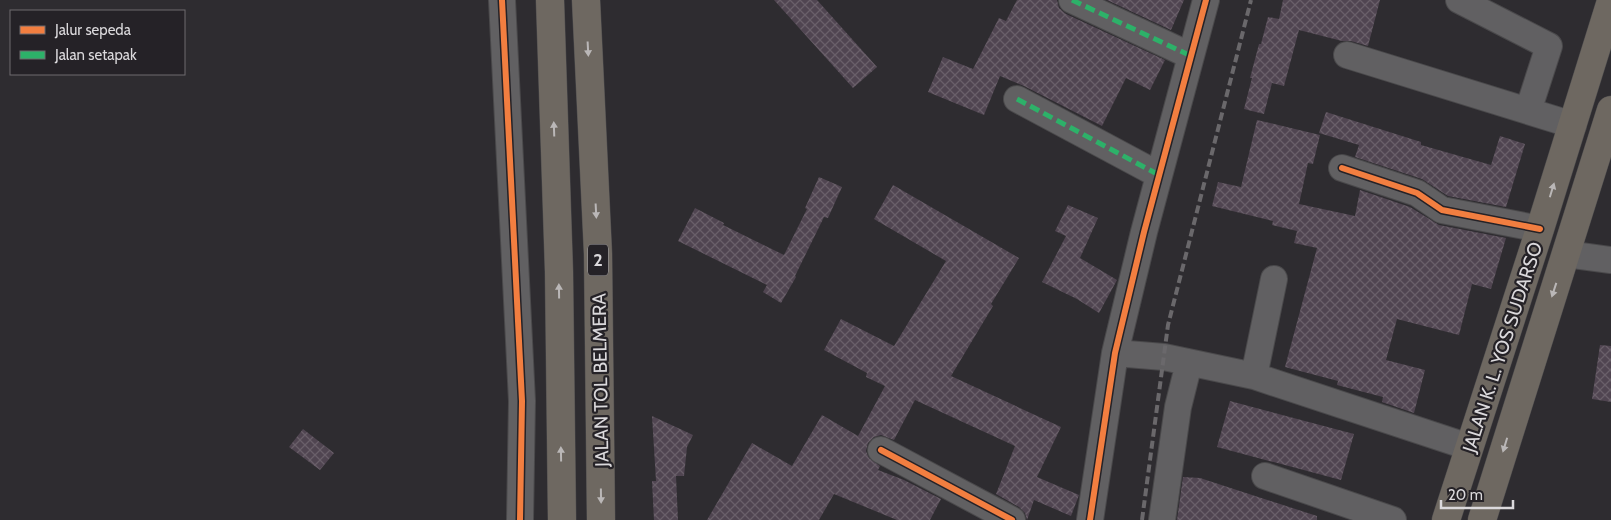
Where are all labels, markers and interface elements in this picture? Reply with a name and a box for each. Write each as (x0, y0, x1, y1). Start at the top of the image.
legend (10, 10, 185, 75)
text: Jalur sepeda (54, 21, 132, 39)
one-way arrow (584, 41, 592, 57)
text: Jalan setapak (54, 46, 137, 64)
one-way arrow (550, 121, 558, 137)
one-way arrow (1549, 183, 1557, 198)
one-way arrow (592, 203, 600, 219)
street label: JALAN K. L. YOS SUDARSO (1457, 239, 1547, 456)
road number: 2 (588, 244, 608, 276)
one-way arrow (1550, 282, 1558, 297)
one-way arrow (555, 283, 563, 299)
street label: JALAN TOL BELMERA (587, 293, 614, 468)
one-way arrow (1501, 437, 1509, 452)
one-way arrow (557, 446, 565, 462)
scale bar (1441, 478, 1514, 510)
text: 20 m (1448, 486, 1483, 504)
one-way arrow (597, 488, 605, 504)

